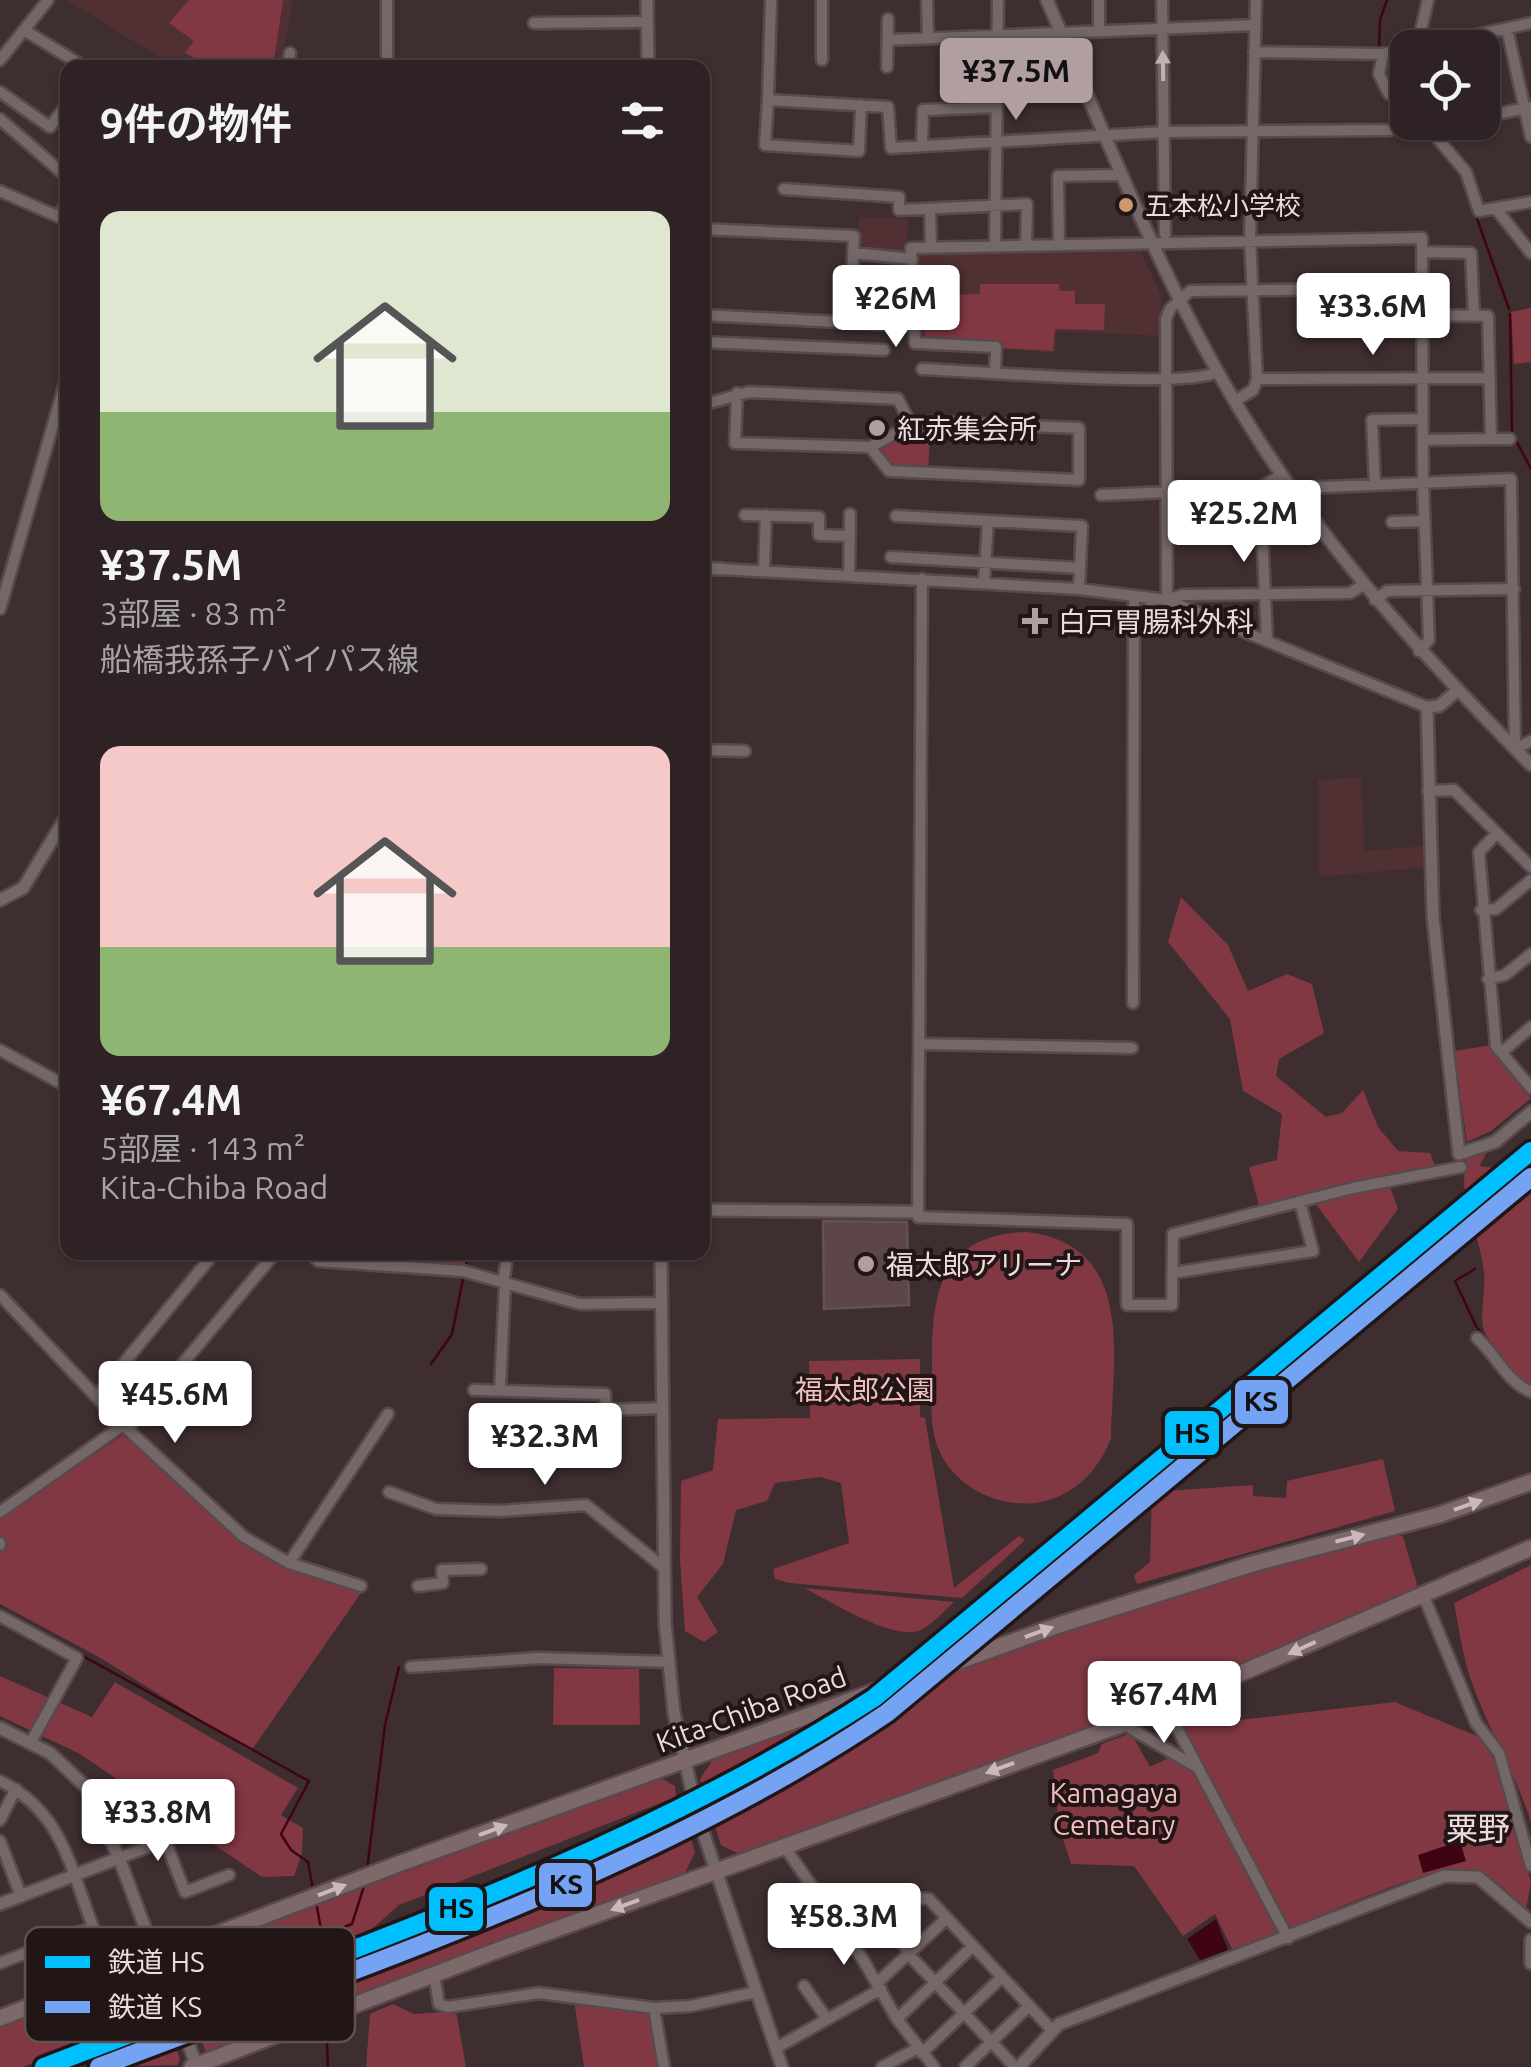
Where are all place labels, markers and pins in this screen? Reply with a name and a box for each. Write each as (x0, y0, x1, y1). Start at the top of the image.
pin: ¥37.5M (935, 38, 1097, 123)
place label: 五本松小学校 (1145, 191, 1301, 220)
marker: 五本松小学校 (1116, 195, 1136, 215)
pin: ¥26M (837, 265, 955, 350)
pin: ¥33.6M (1292, 273, 1454, 358)
place label: 紅赤集会所 (897, 413, 1037, 444)
marker: 紅赤集会所 (866, 417, 888, 439)
pin: ¥25.2M (1163, 480, 1325, 565)
place label: 白戸胃腸科外科 (1058, 606, 1254, 637)
marker: 白戸胃腸科外科 (1022, 608, 1048, 634)
place label: 福太郎アリーナ (886, 1249, 1082, 1280)
marker: 福太郎アリーナ (855, 1253, 877, 1275)
pin: ¥45.6M (94, 1361, 256, 1446)
pin: ¥32.3M (464, 1403, 626, 1488)
pin: ¥67.4M (1083, 1661, 1245, 1746)
pin: ¥33.8M (77, 1779, 239, 1864)
pin: ¥58.3M (763, 1883, 925, 1968)

